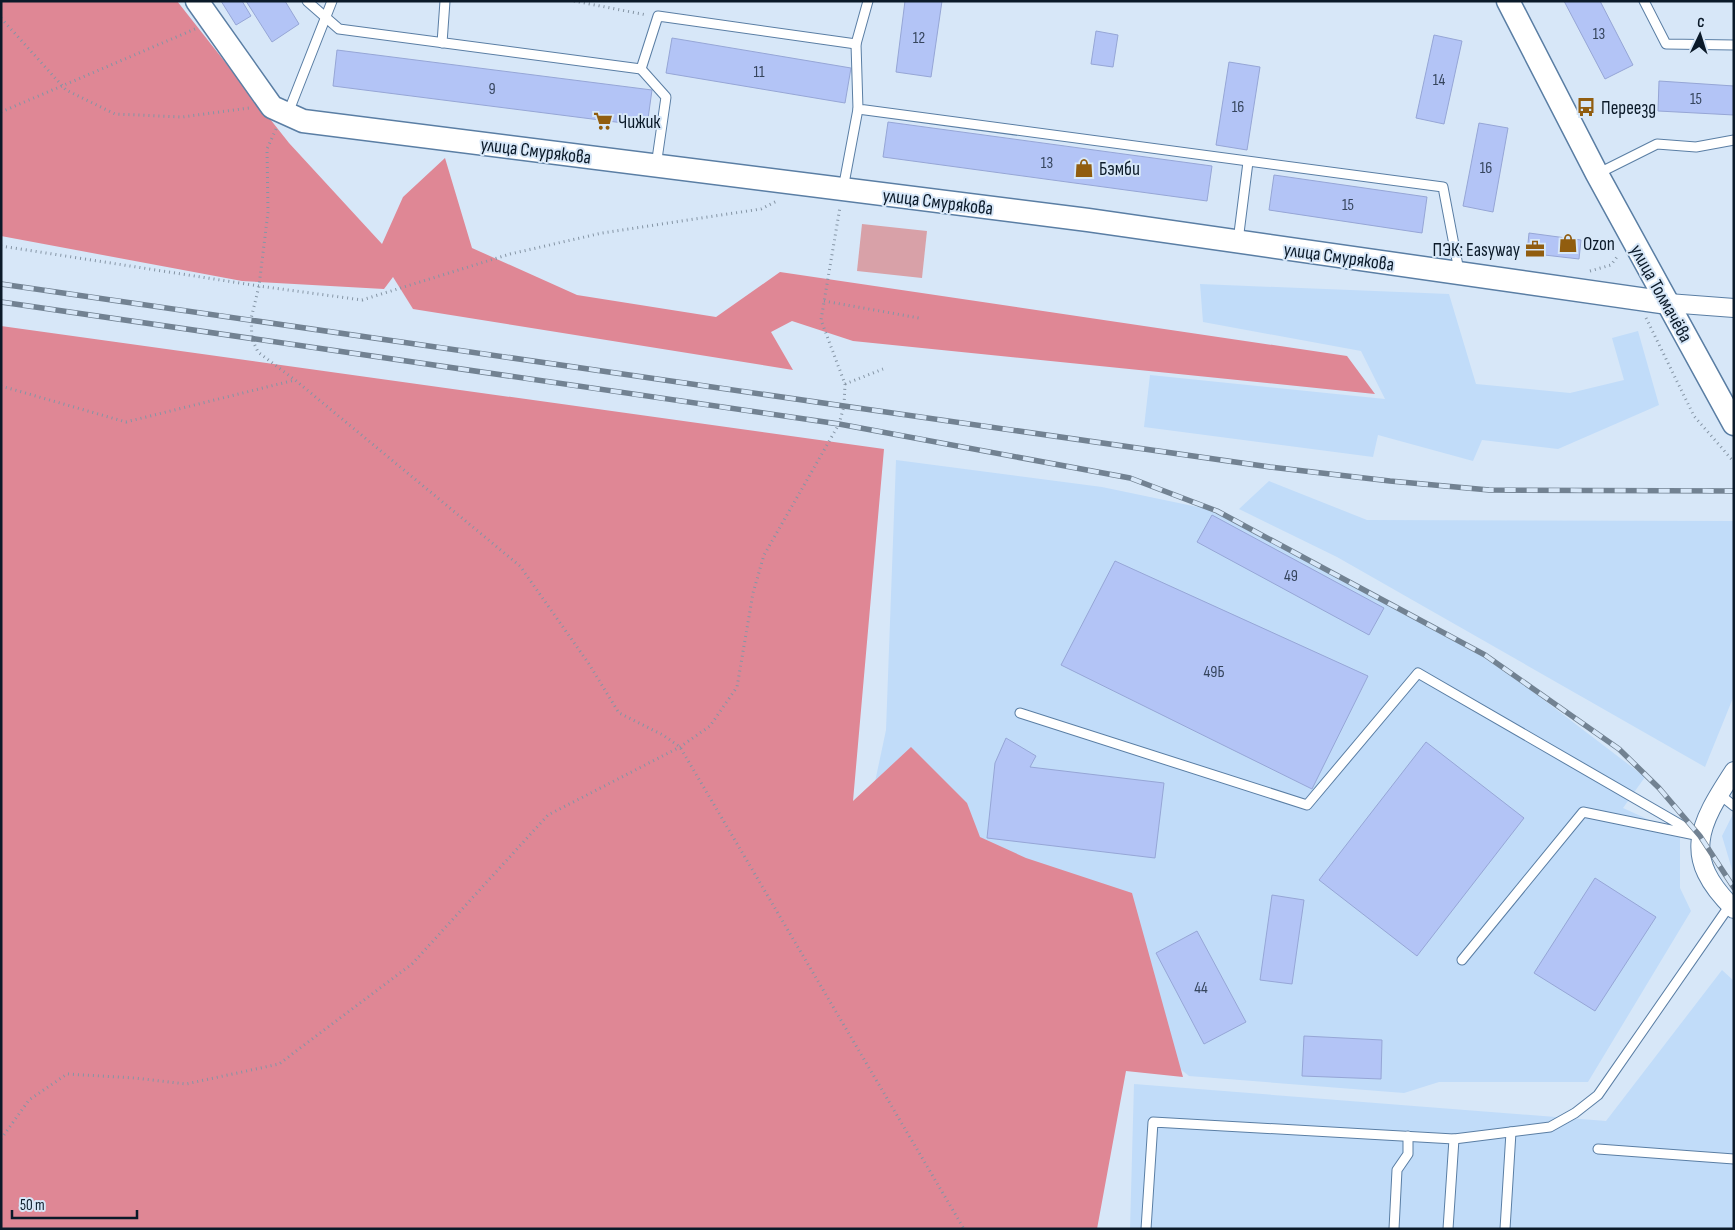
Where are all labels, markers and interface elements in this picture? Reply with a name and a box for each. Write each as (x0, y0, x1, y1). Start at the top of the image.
north arrow (1675, 10, 1725, 60)
text: С (1697, 14, 1705, 31)
house number: 13 (1593, 25, 1605, 44)
house number: 12 (913, 29, 925, 48)
house number: 11 (753, 63, 765, 82)
house number: 14 (1433, 71, 1445, 90)
house number: 9 (488, 80, 496, 99)
house number: 15 (1690, 90, 1702, 109)
bus stop icon: Переезд (1575, 96, 1597, 118)
place label: Переезд (1601, 97, 1656, 120)
house number: 16 (1232, 98, 1244, 117)
supermarket icon: Чижик (592, 110, 614, 132)
place label: Чижик (618, 111, 661, 134)
street label: улица Смурякова (479, 133, 592, 170)
house number: 13 (1041, 154, 1053, 173)
shop icon: Бэмби (1073, 157, 1095, 179)
place label: Бэмби (1099, 158, 1140, 181)
house number: 16 (1480, 159, 1492, 178)
street label: улица Смурякова (881, 184, 994, 221)
house number: 15 (1342, 196, 1354, 215)
shop icon: Ozon (1557, 232, 1579, 254)
place label: Ozon (1583, 233, 1615, 256)
street label: улица Смурякова (1282, 238, 1395, 277)
office icon: ПЭК: Easyway (1524, 238, 1546, 260)
place label: ПЭК: Easyway (1433, 239, 1521, 262)
street label: улица Толмачёва (1624, 241, 1697, 347)
house number: 49 (1284, 567, 1298, 586)
house number: 49Б (1204, 663, 1224, 682)
house number: 44 (1194, 979, 1208, 998)
scale bar (12, 1188, 138, 1220)
text: 50 m (20, 1196, 45, 1215)

